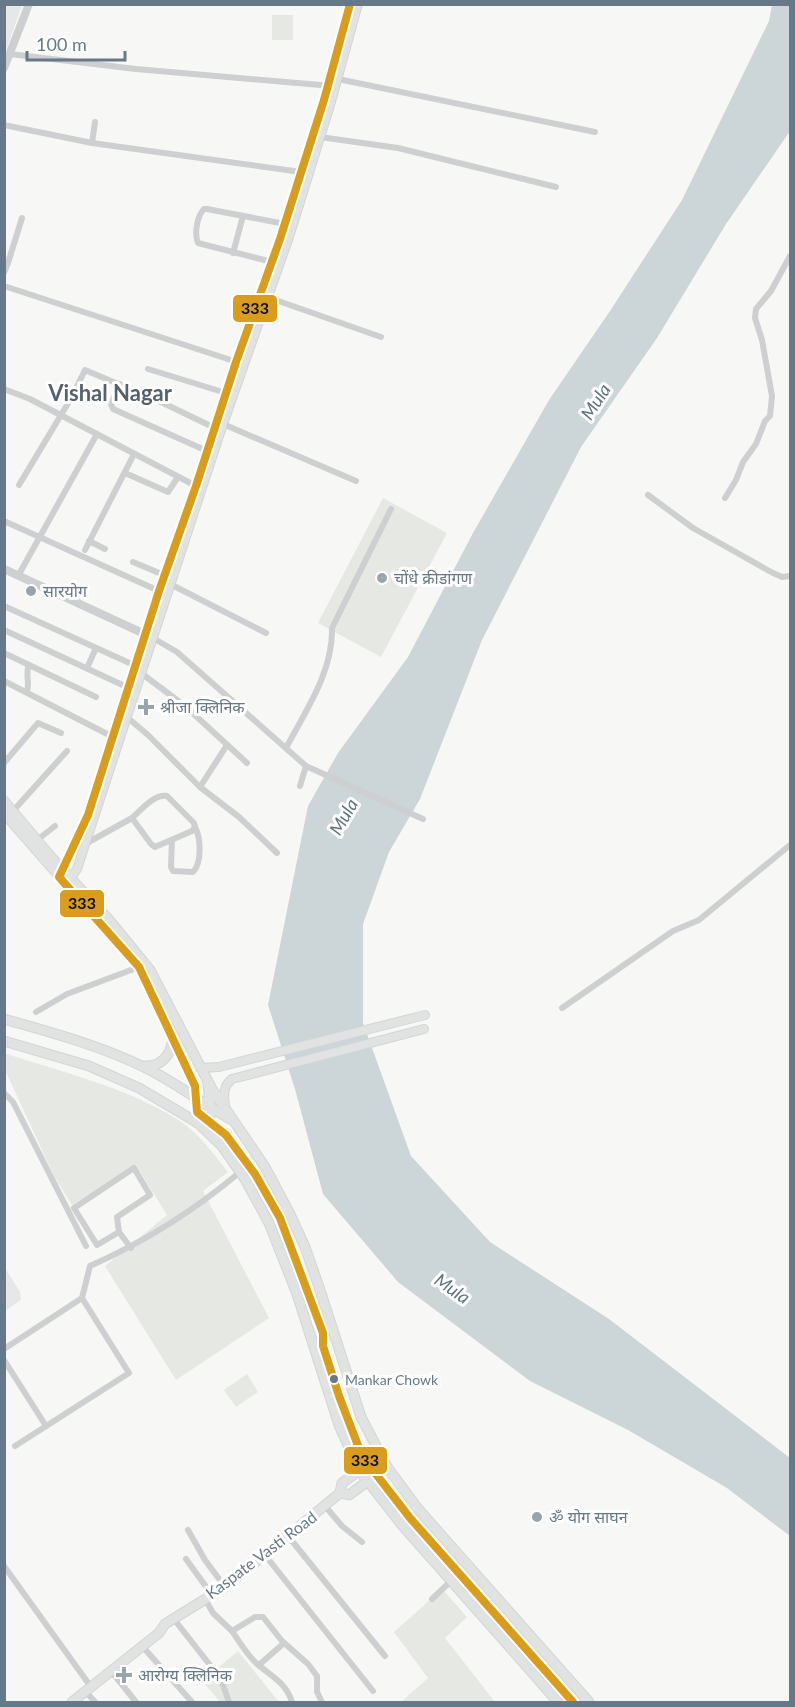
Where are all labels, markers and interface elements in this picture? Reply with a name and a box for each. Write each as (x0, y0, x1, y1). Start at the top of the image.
scale bar (27, 24, 124, 62)
text: 100 m (36, 33, 87, 55)
line badge: 333 (232, 294, 278, 323)
text: 333 (241, 298, 269, 317)
district label: Vishal Nagar (47, 379, 173, 406)
water label: Mula (576, 379, 615, 423)
place label: चोंधे क्रीडांगण (394, 568, 472, 587)
marker: चोंधे क्रीडांगण (375, 571, 389, 585)
place label: सारयोग (43, 581, 88, 600)
marker: सारयोग (24, 584, 38, 598)
place label: श्रीजा क्लिनिक (160, 697, 245, 716)
marker: श्रीजा क्लिनिक (137, 698, 155, 716)
water label: Mula (324, 794, 362, 839)
line badge: 333 (59, 889, 105, 918)
text: 333 (68, 893, 96, 912)
water label: Mula (431, 1268, 475, 1308)
place label: Mankar Chowk (345, 1371, 439, 1388)
marker: Mankar Chowk (328, 1373, 340, 1385)
line badge: 333 (343, 1446, 388, 1475)
text: 333 (351, 1450, 379, 1469)
street label: Kaspate Vasti Road (202, 1507, 320, 1602)
place label: ॐ योग साघन (549, 1507, 629, 1526)
marker: ॐ योग साघन (530, 1510, 544, 1524)
place label: आरोग्य क्लिनिक (138, 1665, 233, 1684)
marker: आरोग्य क्लिनिक (115, 1666, 133, 1684)

